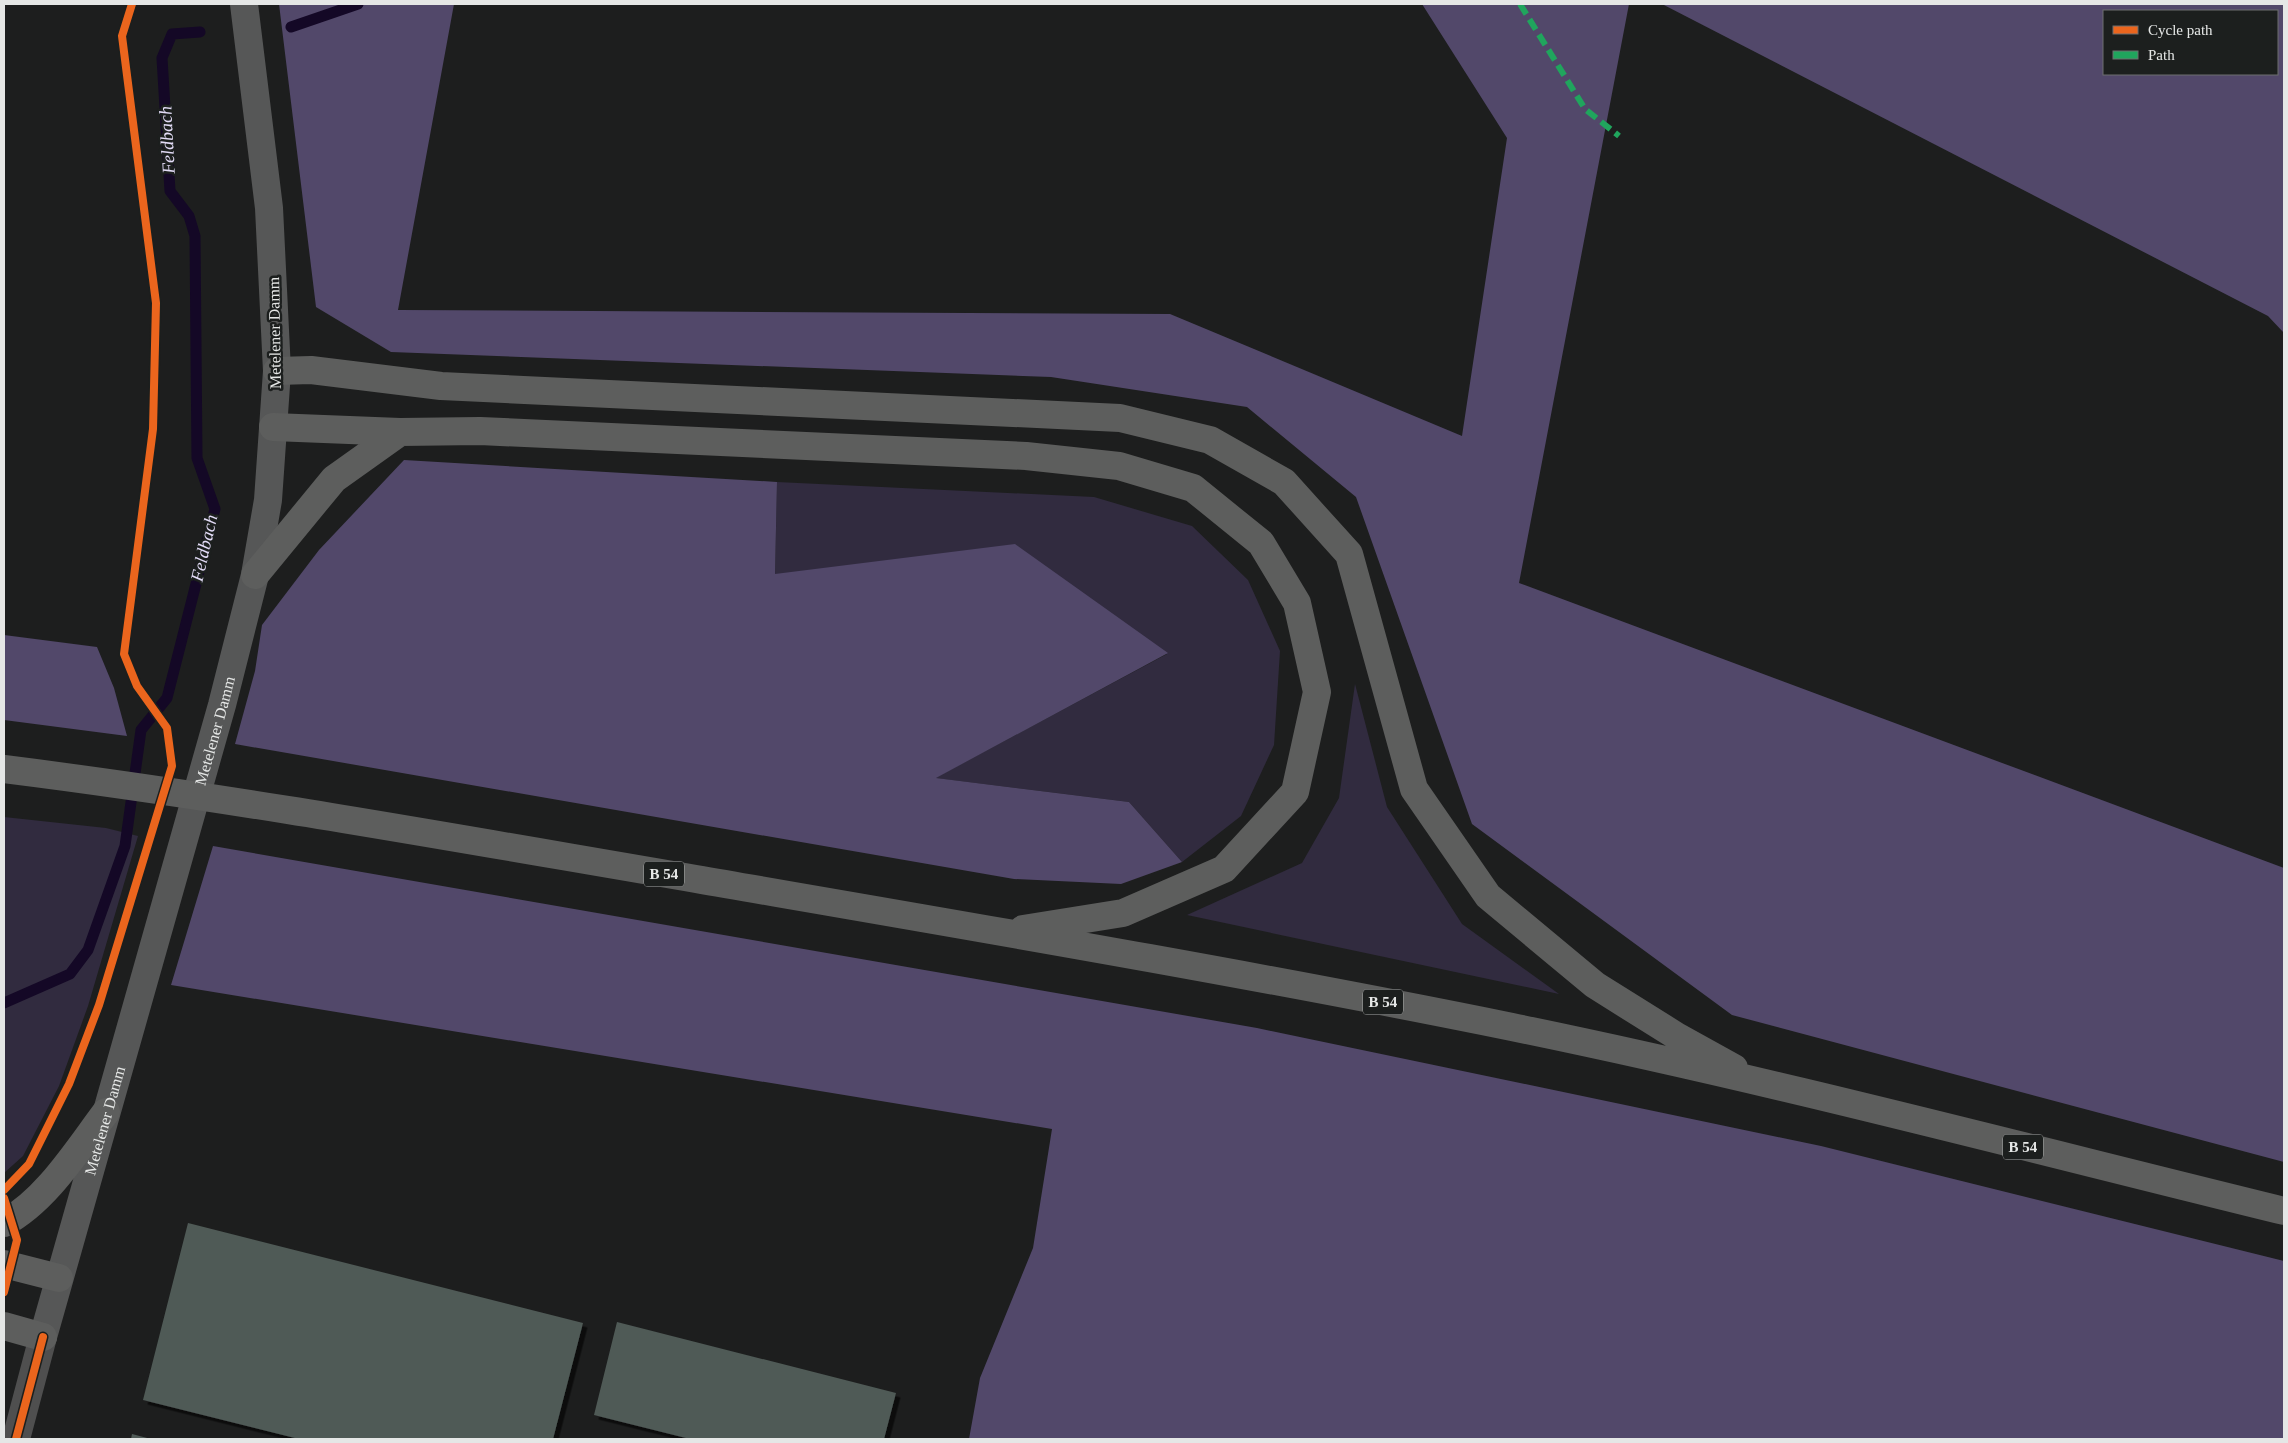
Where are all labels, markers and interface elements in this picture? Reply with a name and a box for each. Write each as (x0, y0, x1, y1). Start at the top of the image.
legend (2103, 10, 2278, 75)
text: Cycle path (2148, 22, 2213, 38)
text: Path (2148, 47, 2175, 63)
water label: Feldbach (155, 106, 179, 175)
street label: Metelener Damm (265, 276, 284, 389)
water label: Feldbach (186, 513, 221, 584)
street label: Metelener Damm (192, 674, 238, 787)
road number: B 54 (644, 862, 684, 886)
road number: B 54 (1363, 990, 1403, 1014)
street label: Metelener Damm (81, 1064, 128, 1177)
road number: B 54 (2003, 1134, 2043, 1160)

